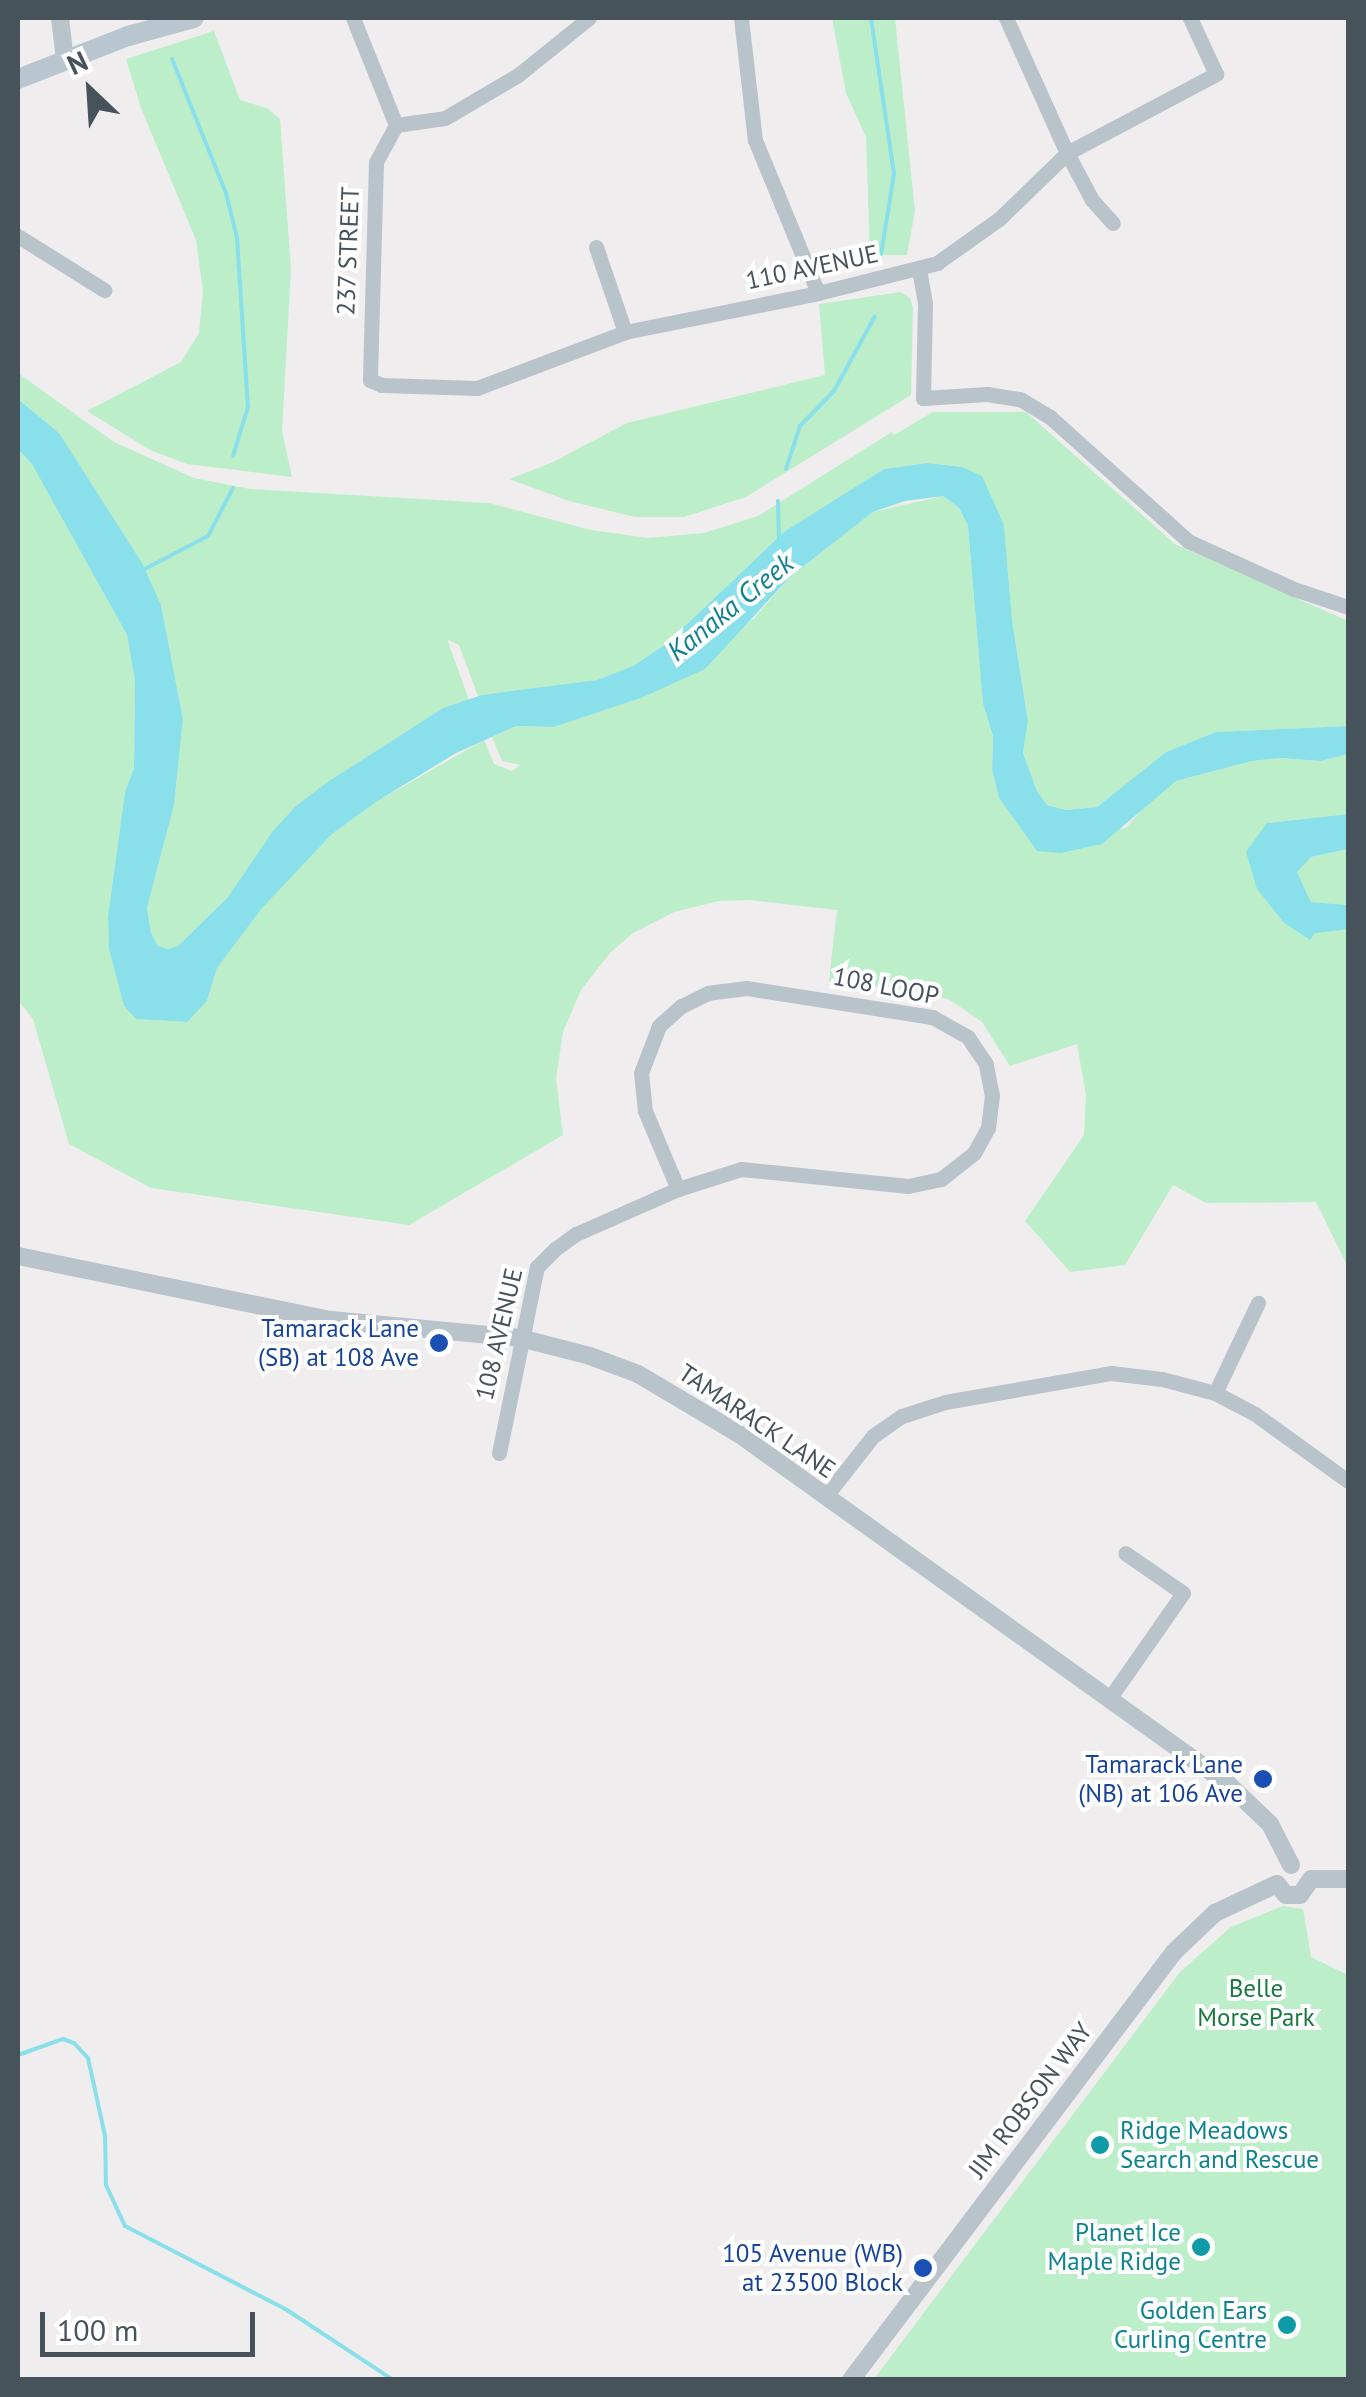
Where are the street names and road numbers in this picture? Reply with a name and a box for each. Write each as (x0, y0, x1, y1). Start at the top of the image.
street label: 237 STREET (331, 185, 365, 317)
street label: 110 AVENUE (743, 238, 881, 296)
street label: 108 LOOP (831, 961, 941, 1011)
street label: 108 AVENUE (469, 1265, 529, 1403)
street label: TAMARACK LANE (673, 1357, 841, 1485)
street label: JIM ROBSON WAY (962, 2016, 1098, 2184)

